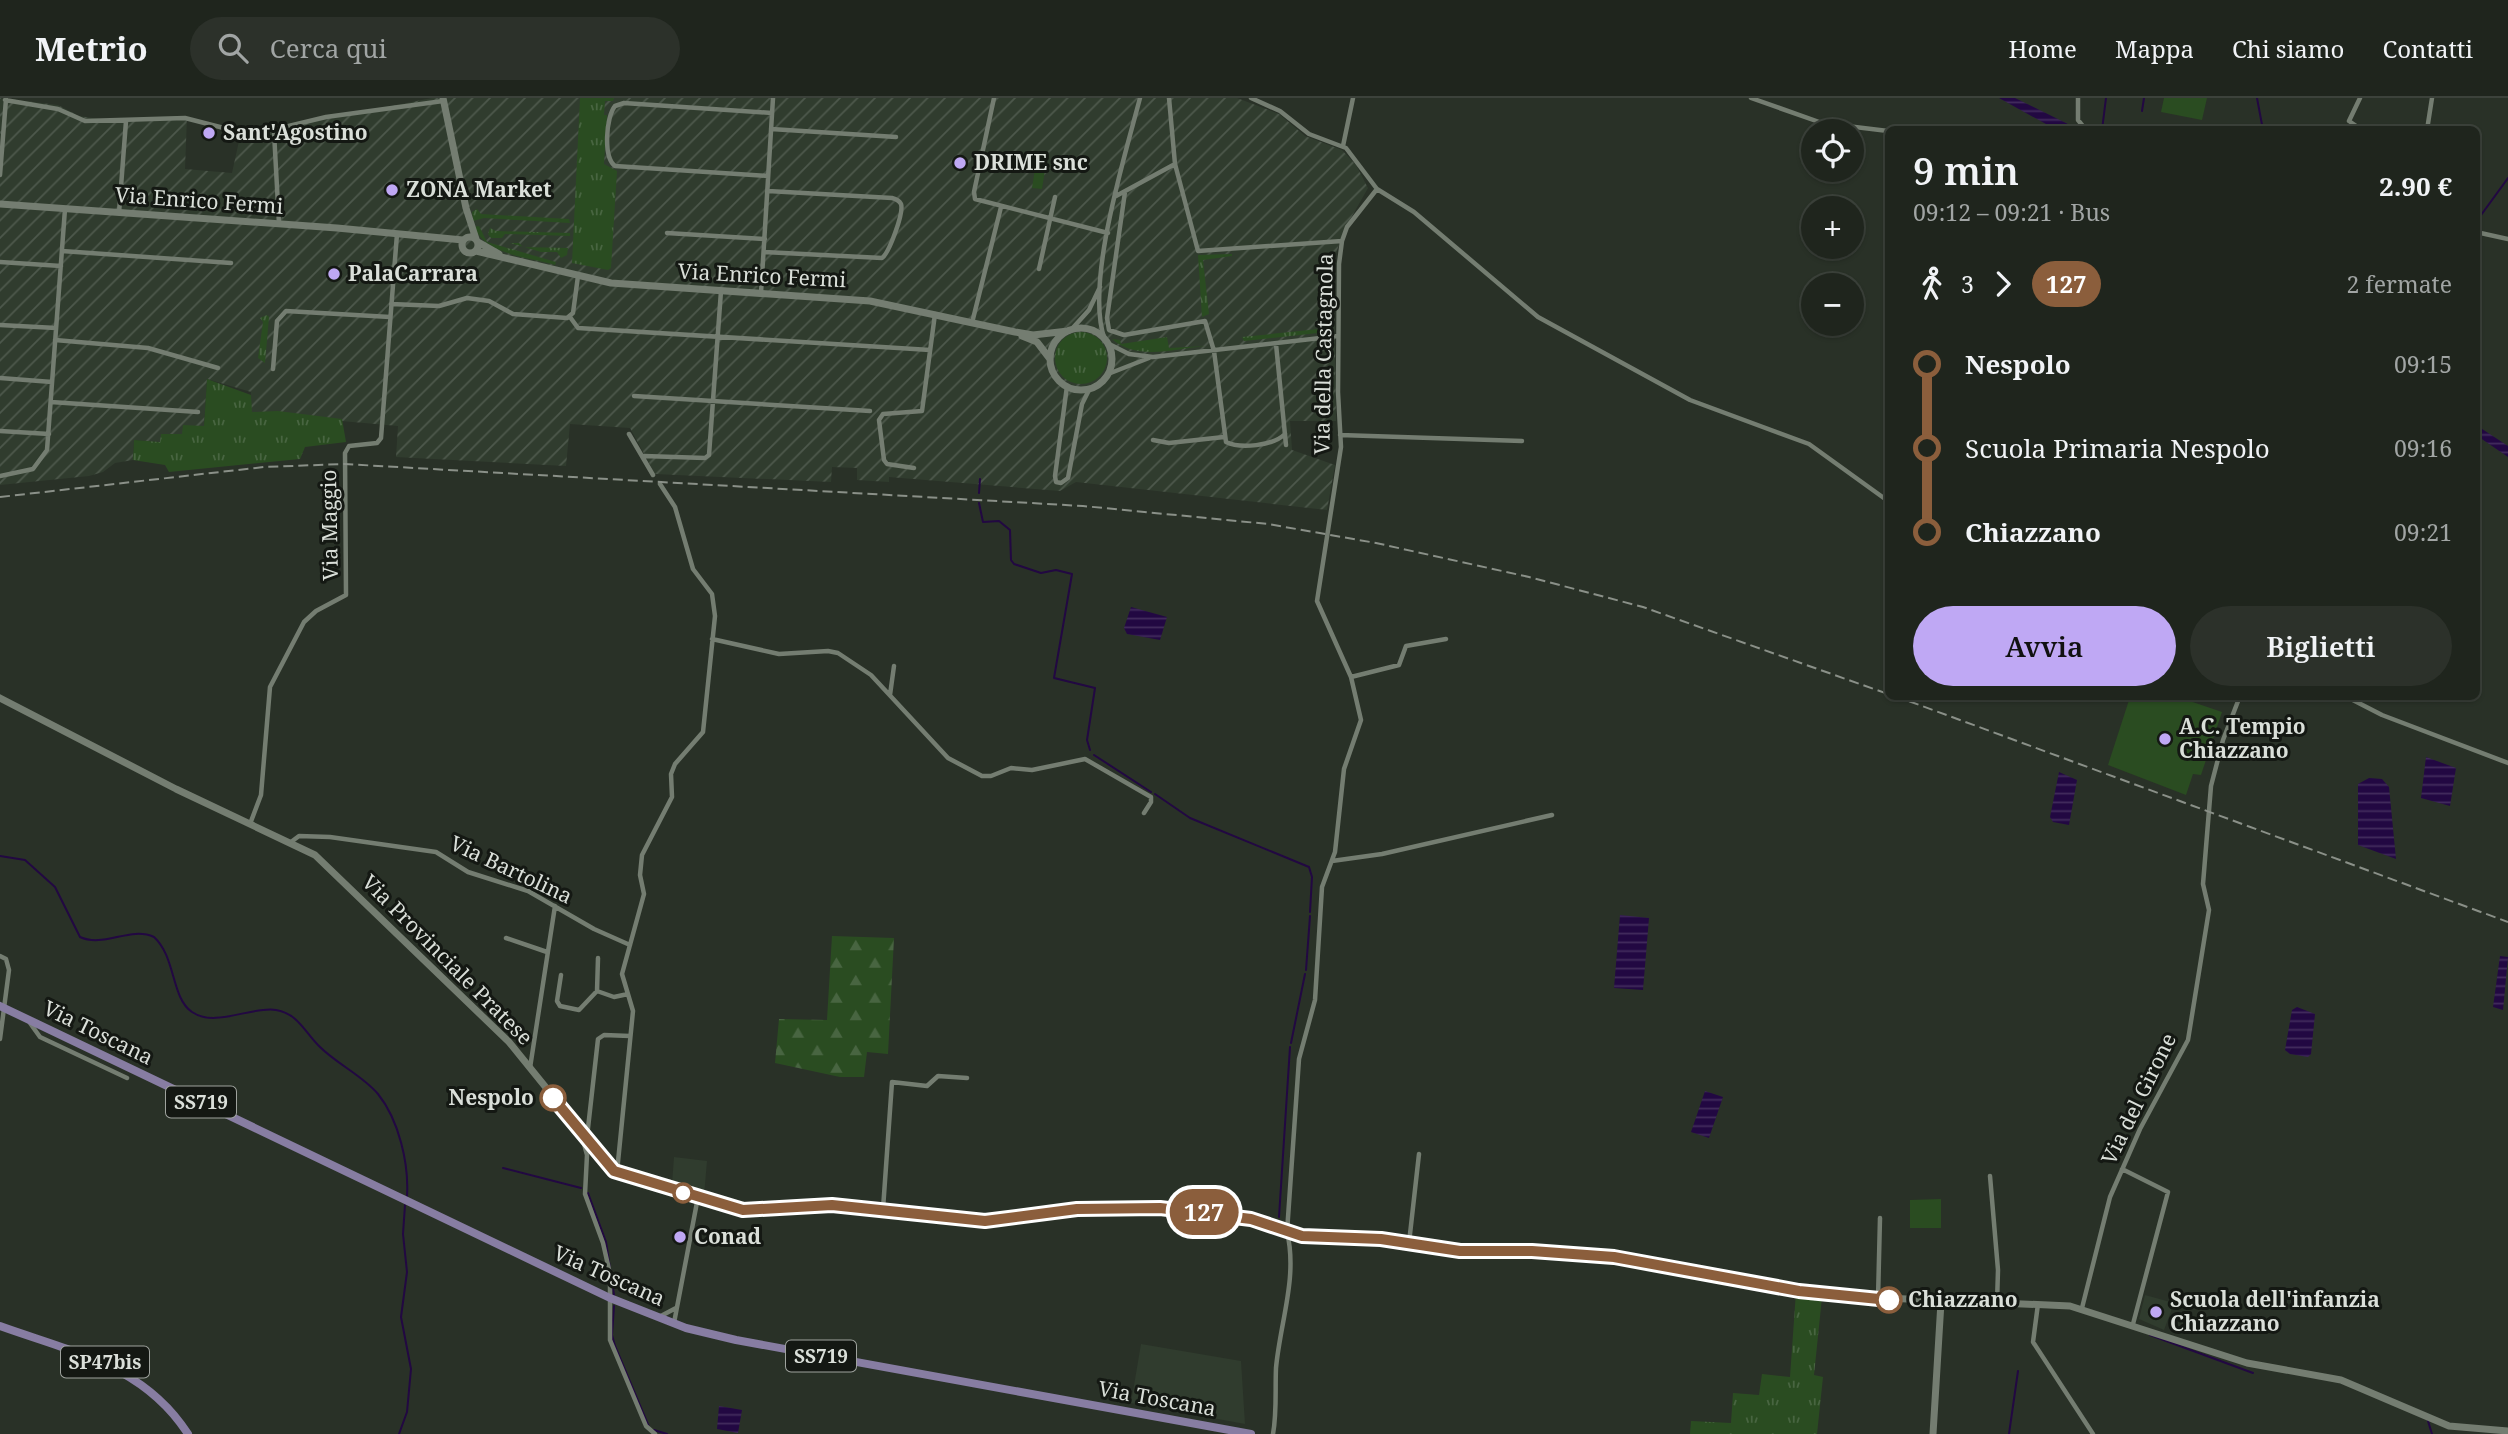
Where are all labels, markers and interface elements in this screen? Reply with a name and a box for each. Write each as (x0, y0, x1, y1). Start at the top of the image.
search box (190, 17, 680, 80)
text: Metrio (35, 26, 148, 71)
icon: search (214, 29, 252, 67)
text: Cerca qui (270, 30, 387, 66)
text: Home (2009, 32, 2077, 65)
text: Mappa (2115, 32, 2194, 65)
text: Chi siamo (2232, 32, 2344, 65)
text: Contatti (2382, 32, 2473, 65)
place label: Sant'Agostino (223, 118, 368, 146)
map controls (1801, 119, 1864, 336)
button: locate (1801, 119, 1864, 182)
marker: Sant'Agostino (201, 125, 217, 141)
text: 9 min (1913, 144, 2019, 196)
place label: DRIME snc (974, 148, 1088, 176)
marker: DRIME snc (952, 155, 968, 171)
text: 2.90 € (2379, 168, 2452, 204)
place label: ZONA Market (406, 175, 552, 203)
street label: Via Enrico Fermi (114, 180, 284, 220)
marker: ZONA Market (384, 182, 400, 198)
button: + (1801, 196, 1864, 259)
text: 09:12 – 09:21 · Bus (1913, 196, 2110, 228)
street label: Via della Castagnola (1307, 253, 1339, 455)
street label: Via Enrico Fermi (677, 257, 847, 293)
place label: PalaCarrara (348, 259, 478, 287)
icon: walk (1913, 265, 1951, 303)
icon: forward (1984, 265, 2022, 303)
marker: PalaCarrara (326, 266, 342, 282)
text: 127 (2046, 267, 2087, 300)
text: 3 (1961, 268, 1974, 300)
text: 2 fermate (2346, 268, 2452, 300)
button: − (1801, 273, 1864, 336)
text: Nespolo (1965, 346, 2071, 382)
text: 09:15 (2394, 348, 2452, 380)
text: Scuola Primaria Nespolo (1965, 430, 2270, 466)
text: 09:16 (2394, 432, 2452, 464)
street label: Via Maggio (314, 469, 344, 581)
text: Chiazzano (1965, 514, 2101, 550)
text: 09:21 (2394, 516, 2452, 548)
button: Avvia (1913, 606, 2176, 686)
button: Biglietti (2190, 606, 2452, 686)
place label: A.C. Tempio Chiazzano (2179, 712, 2306, 764)
marker: A.C. Tempio Chiazzano (2157, 731, 2173, 747)
street label: Via Bartolina (446, 829, 577, 910)
street label: Via Provinciale Pratese (356, 868, 539, 1051)
street label: Via Toscana (39, 993, 158, 1071)
street label: Via del Girone (2094, 1028, 2182, 1169)
place label: Nespolo (449, 1083, 534, 1111)
marker: Nespolo (540, 1085, 566, 1111)
road number: SS719 (166, 1086, 236, 1118)
unlabelled marker (673, 1183, 693, 1203)
line badge: 127 (1164, 1189, 1244, 1235)
text: 127 (1184, 1195, 1224, 1228)
place label: Conad (694, 1222, 762, 1250)
marker: Conad (672, 1229, 688, 1245)
street label: Via Toscana (549, 1238, 670, 1312)
place label: Chiazzano (1908, 1285, 2018, 1313)
place label: Scuola dell'infanzia Chiazzano (2170, 1285, 2380, 1337)
marker: Chiazzano (1876, 1287, 1902, 1313)
marker: Scuola dell'infanzia Chiazzano (2148, 1304, 2164, 1320)
road number: SS719 (786, 1340, 856, 1372)
road number: SP47bis (61, 1346, 149, 1378)
street label: Via Toscana (1096, 1374, 1218, 1422)

